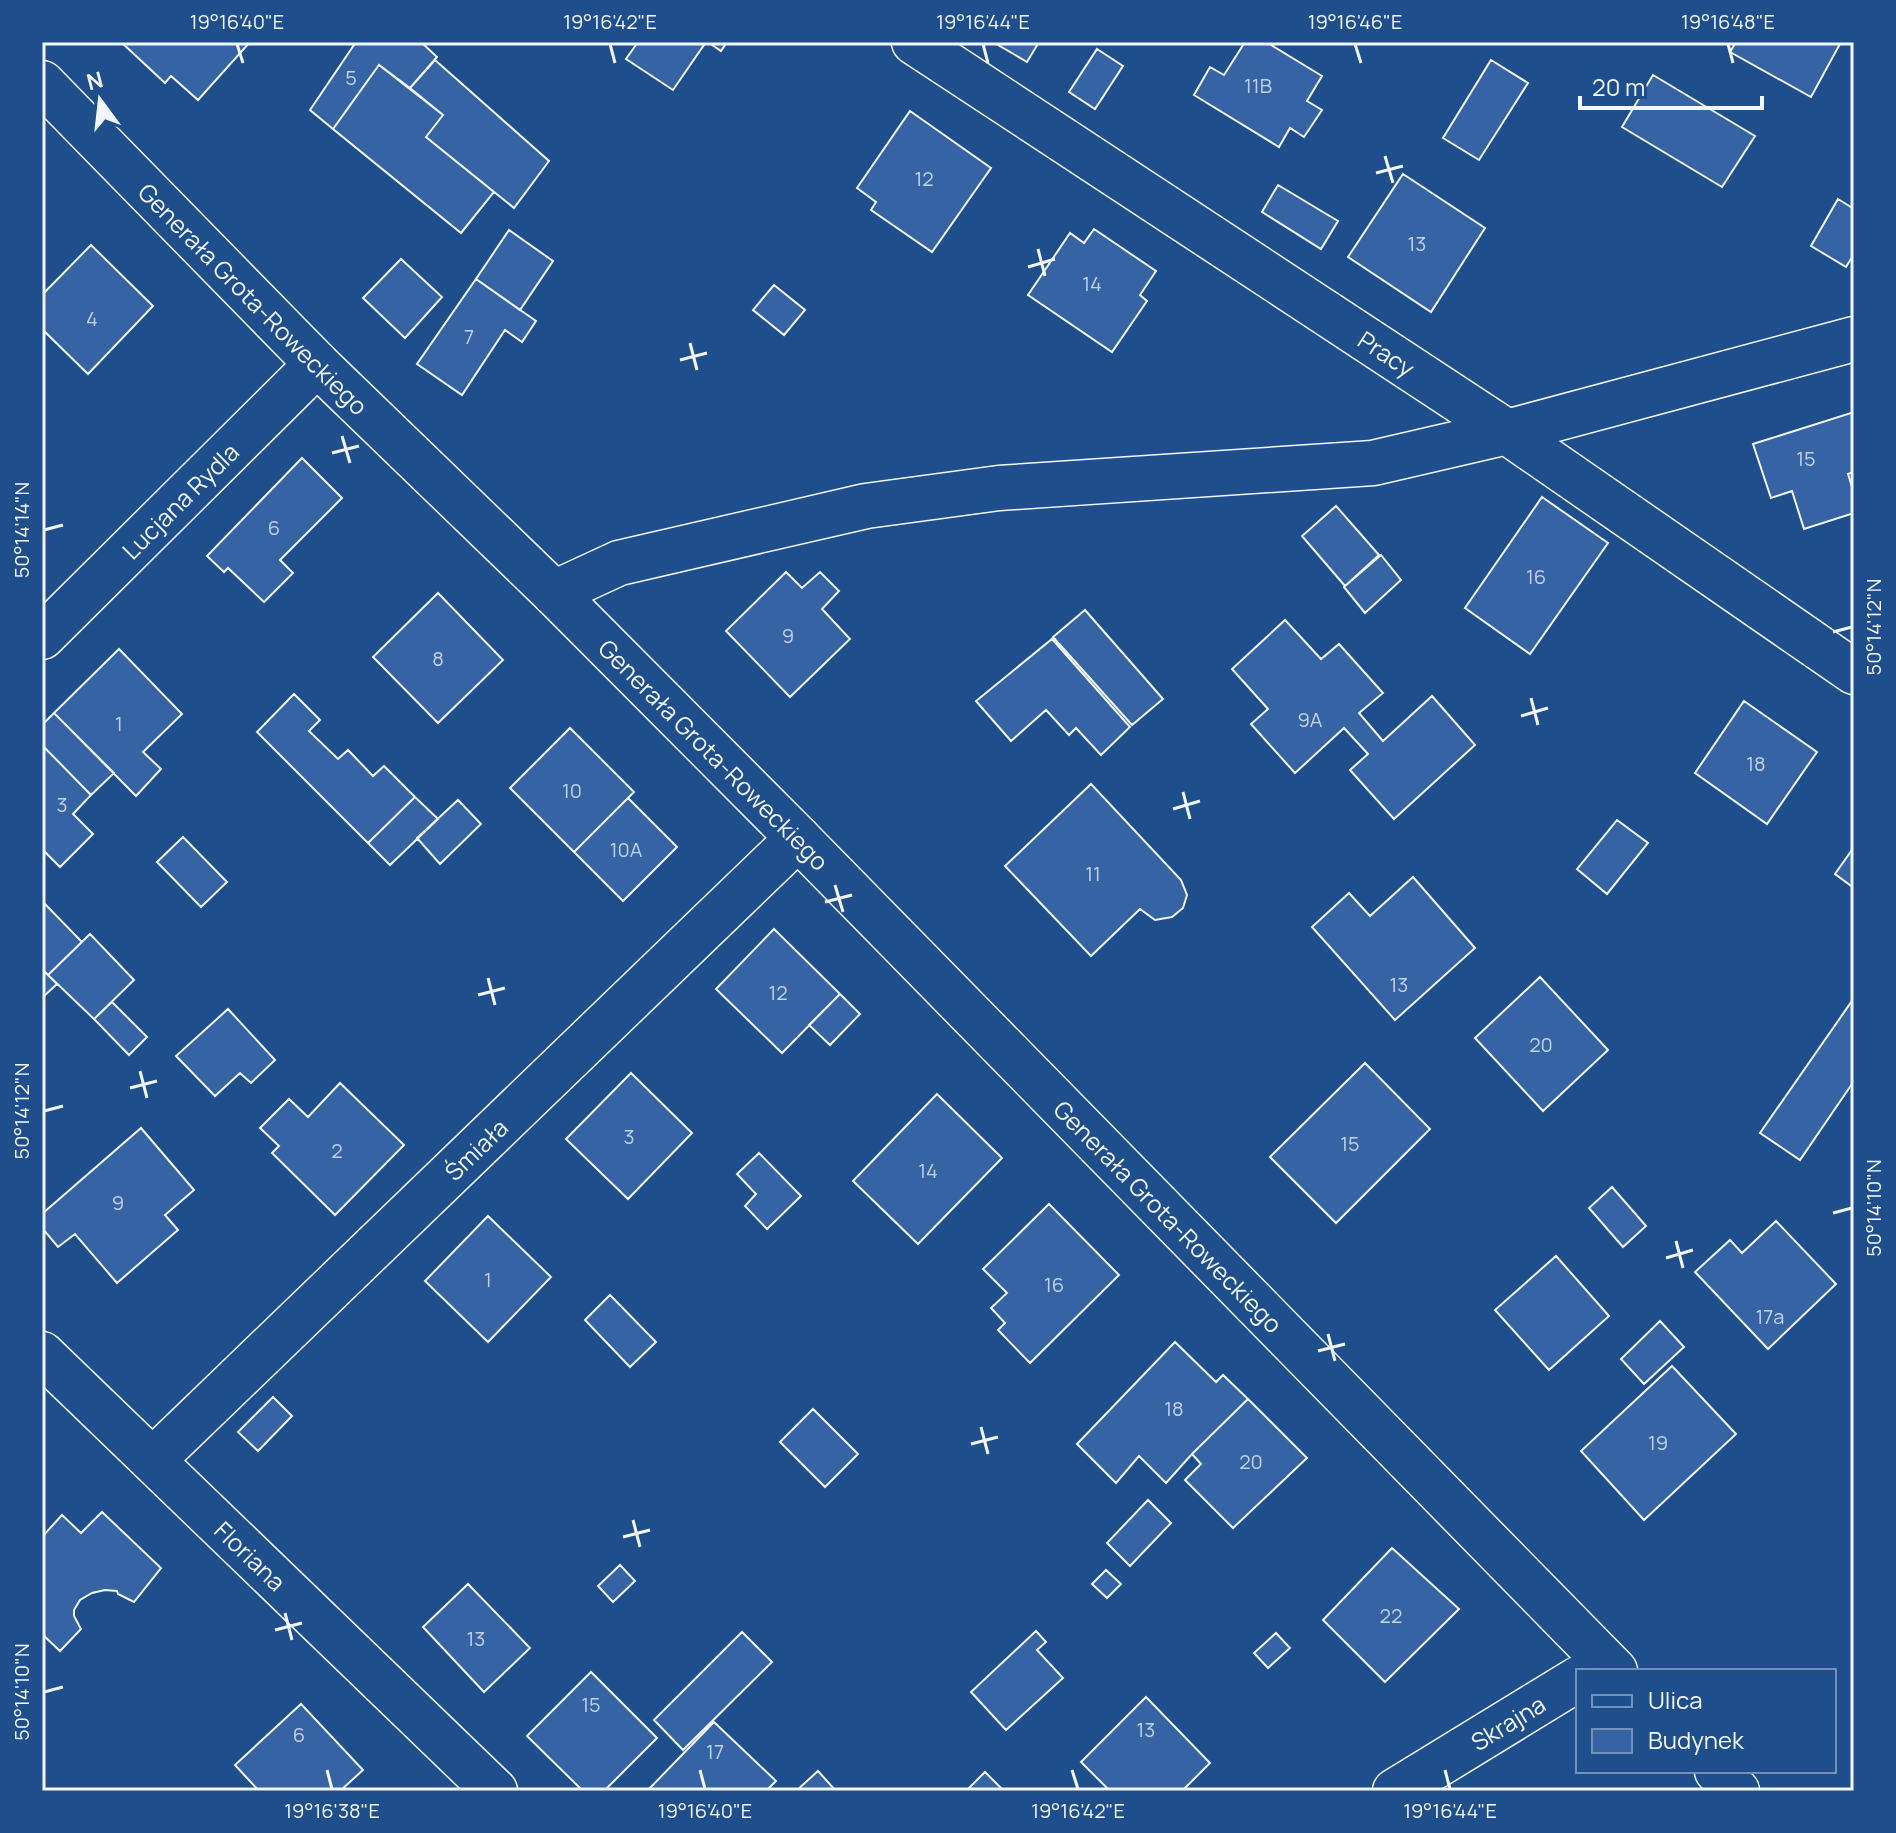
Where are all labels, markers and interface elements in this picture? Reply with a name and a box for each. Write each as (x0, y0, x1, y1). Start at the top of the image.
text: 19°16'40"E (190, 8, 284, 35)
text: 19°16'42"E (563, 8, 657, 35)
text: 19°16'44"E (936, 8, 1030, 35)
text: 19°16'46"E (1308, 8, 1402, 35)
text: 19°16'48"E (1681, 8, 1775, 35)
north arrow (60, 60, 140, 140)
scale bar (1580, 60, 1762, 110)
text: N (83, 64, 106, 97)
house number: 5 (345, 64, 357, 91)
text: 20 m (1592, 70, 1645, 103)
house number: 11B (1244, 72, 1272, 99)
house number: 12 (914, 165, 934, 192)
street label: Generała Grota-Roweckiego (132, 175, 376, 422)
house number: 13 (1408, 230, 1426, 257)
house number: 14 (1082, 270, 1102, 297)
house number: 4 (86, 305, 98, 332)
street label: Pracy (1352, 322, 1422, 384)
house number: 7 (464, 323, 474, 350)
street label: Lucjana Rydla (114, 435, 245, 566)
house number: 15 (1796, 445, 1816, 472)
text: 50°14'14"N (8, 482, 35, 578)
house number: 6 (268, 514, 280, 541)
house number: 16 (1526, 563, 1546, 590)
text: 50°14'12"N (1860, 579, 1887, 675)
house number: 9 (782, 622, 794, 649)
street label: Generała Grota-Roweckiego (592, 631, 837, 877)
house number: 8 (432, 645, 444, 672)
house number: 9A (1297, 706, 1323, 733)
house number: 1 (115, 710, 123, 737)
house number: 18 (1746, 750, 1766, 777)
house number: 10 (562, 777, 582, 804)
house number: 3 (56, 791, 68, 818)
house number: 10A (610, 836, 643, 863)
house number: 11 (1085, 860, 1101, 887)
house number: 13 (1390, 971, 1408, 998)
house number: 12 (768, 979, 788, 1006)
house number: 20 (1529, 1031, 1553, 1058)
text: 50°14'12"N (8, 1063, 35, 1159)
street label: Generała Grota-Roweckiego (1047, 1092, 1290, 1340)
street label: Śmiała (437, 1111, 514, 1187)
house number: 3 (623, 1123, 635, 1150)
house number: 15 (1340, 1130, 1360, 1157)
house number: 2 (331, 1137, 343, 1164)
house number: 14 (918, 1157, 938, 1184)
text: 50°14'10"N (1860, 1159, 1887, 1257)
house number: 9 (112, 1189, 124, 1216)
house number: 1 (484, 1266, 492, 1293)
house number: 16 (1044, 1271, 1064, 1298)
house number: 17a (1756, 1303, 1784, 1330)
house number: 18 (1164, 1395, 1184, 1422)
house number: 19 (1648, 1429, 1668, 1456)
house number: 20 (1239, 1448, 1263, 1475)
street label: Floriana (208, 1513, 294, 1597)
house number: 22 (1380, 1602, 1402, 1629)
house number: 13 (467, 1625, 485, 1652)
text: 50°14'10"N (8, 1643, 35, 1741)
legend (1576, 1669, 1836, 1773)
text: Ulica (1648, 1683, 1703, 1716)
street label: Skrajna (1464, 1687, 1551, 1758)
house number: 15 (581, 1691, 601, 1718)
house number: 13 (1137, 1716, 1155, 1743)
house number: 6 (293, 1721, 305, 1748)
text: Budynek (1648, 1723, 1745, 1756)
house number: 17 (706, 1738, 724, 1765)
text: 19°16'38"E (284, 1797, 380, 1824)
text: 19°16'40"E (658, 1797, 752, 1824)
text: 19°16'42"E (1031, 1797, 1125, 1824)
text: 19°16'44"E (1403, 1797, 1497, 1824)

